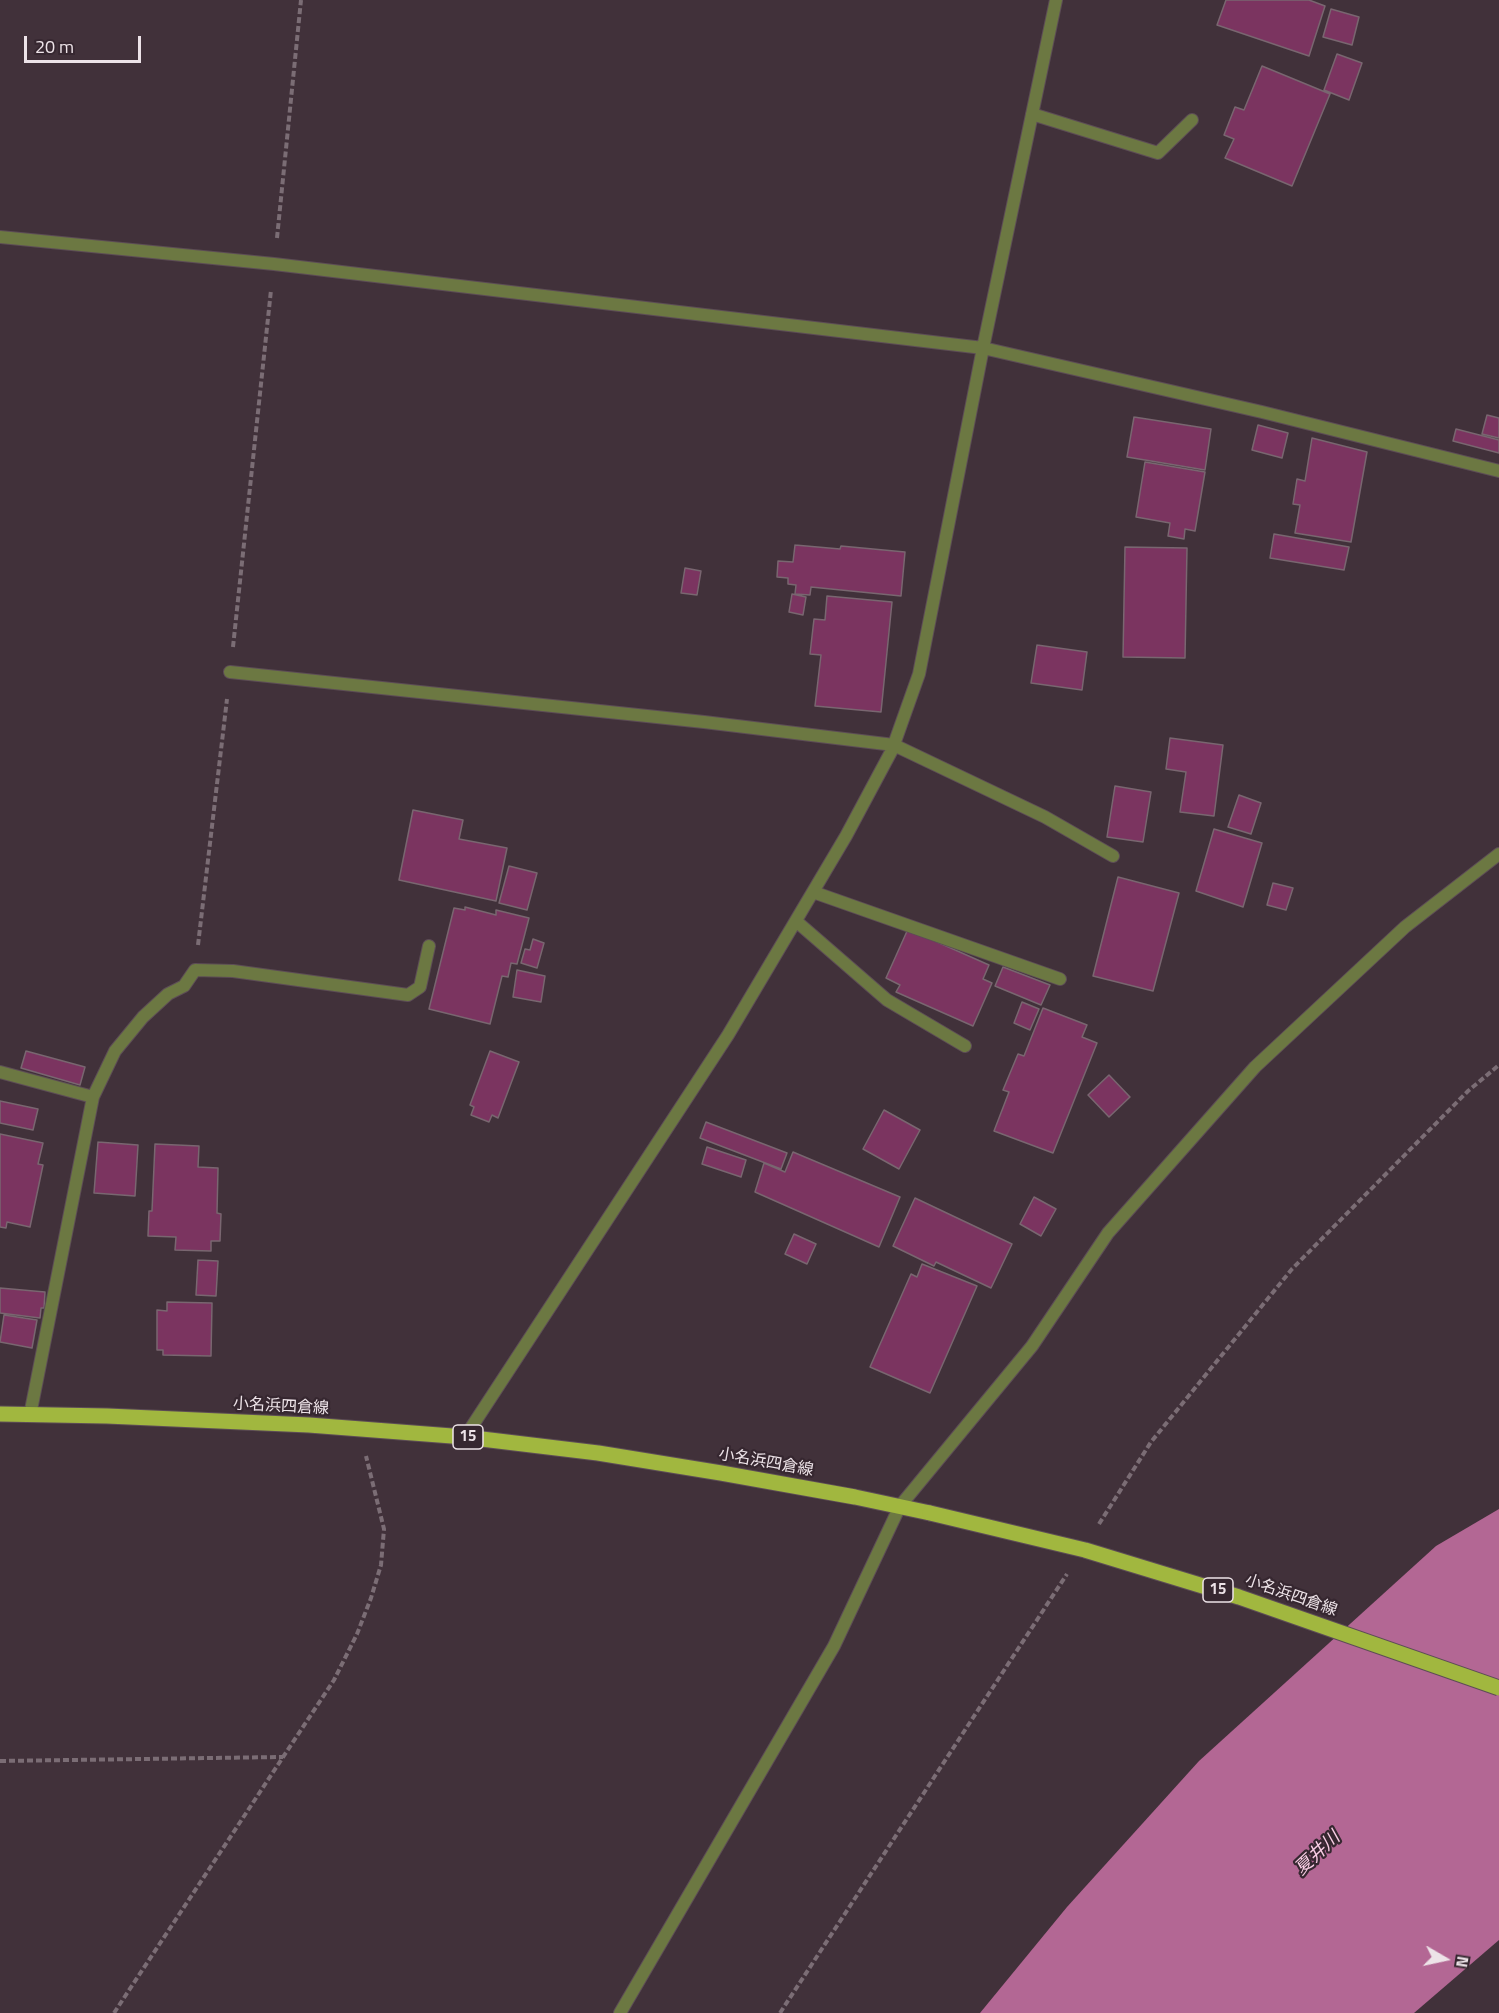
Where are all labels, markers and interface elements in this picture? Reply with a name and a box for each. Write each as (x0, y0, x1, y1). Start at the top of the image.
scale bar (27, 24, 144, 62)
text: 20 m (35, 33, 74, 60)
street label: 小名浜四倉線 (233, 1395, 329, 1419)
road number: 15 (453, 1425, 483, 1449)
street label: 小名浜四倉線 (717, 1445, 815, 1481)
street label: 小名浜四倉線 (1242, 1571, 1340, 1621)
road number: 15 (1203, 1578, 1233, 1602)
water label: 夏井川 (1291, 1828, 1345, 1880)
north arrow (1415, 1929, 1475, 1989)
text: N (1450, 1954, 1475, 1969)

